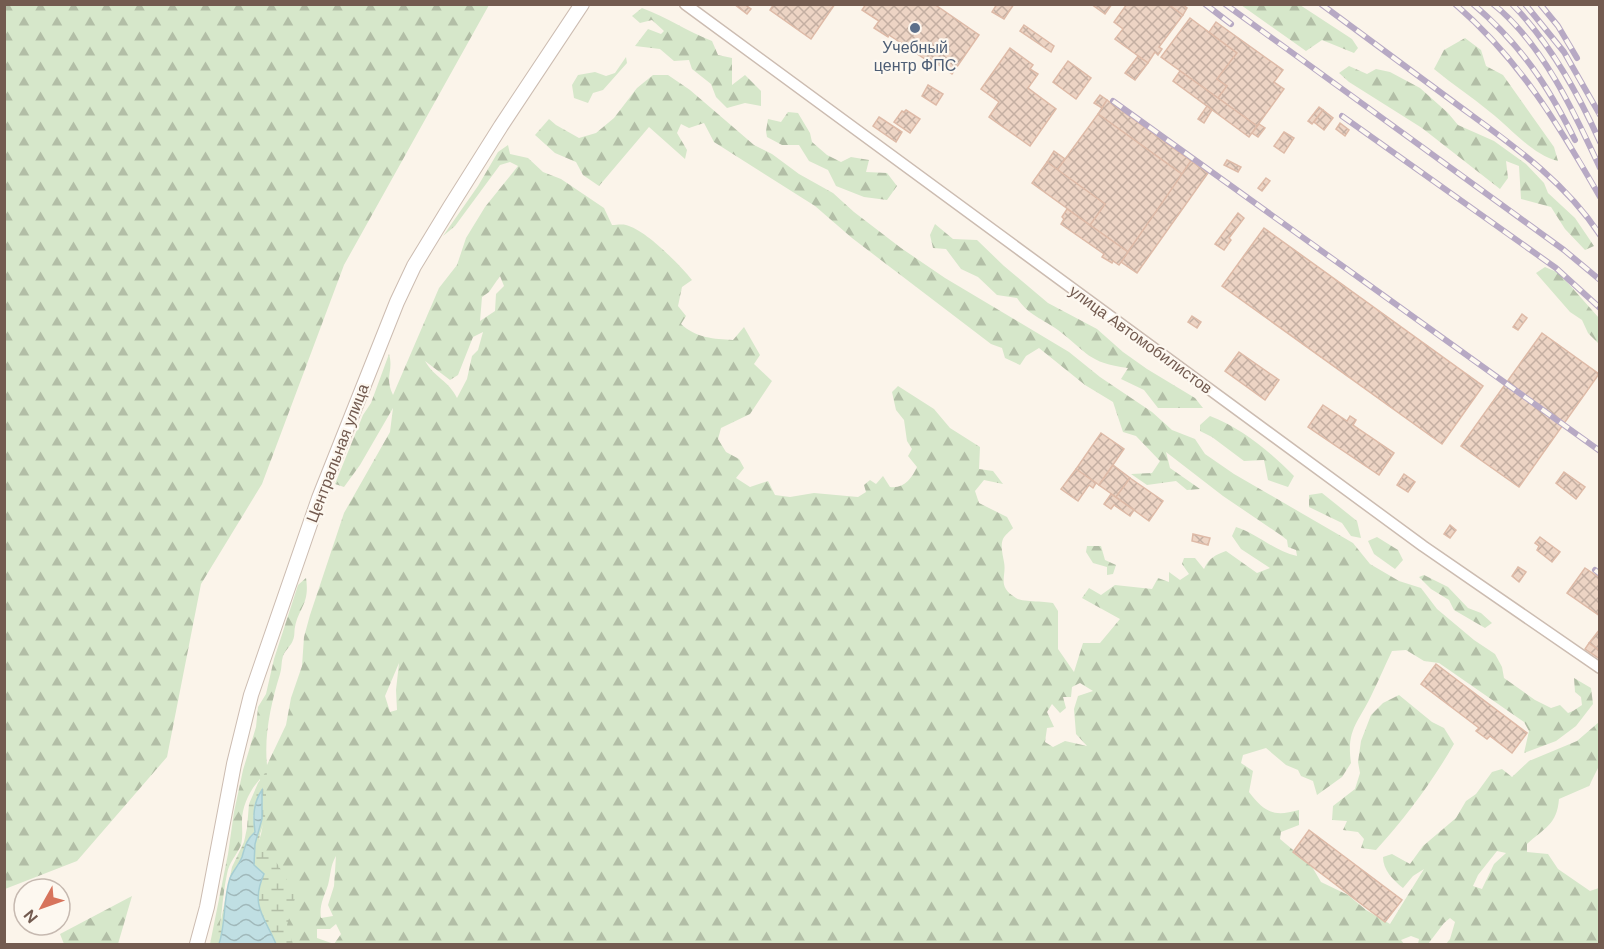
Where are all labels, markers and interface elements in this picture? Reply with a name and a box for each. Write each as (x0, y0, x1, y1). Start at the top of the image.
marker: Учебный центр ФПС (908, 21, 922, 35)
place label: Учебный центр ФПС (874, 37, 956, 76)
street label: улица Автомобилистов (1065, 280, 1216, 398)
street label: Центральная улица (301, 381, 374, 526)
north arrow (12, 877, 72, 937)
text: N (19, 905, 43, 928)

